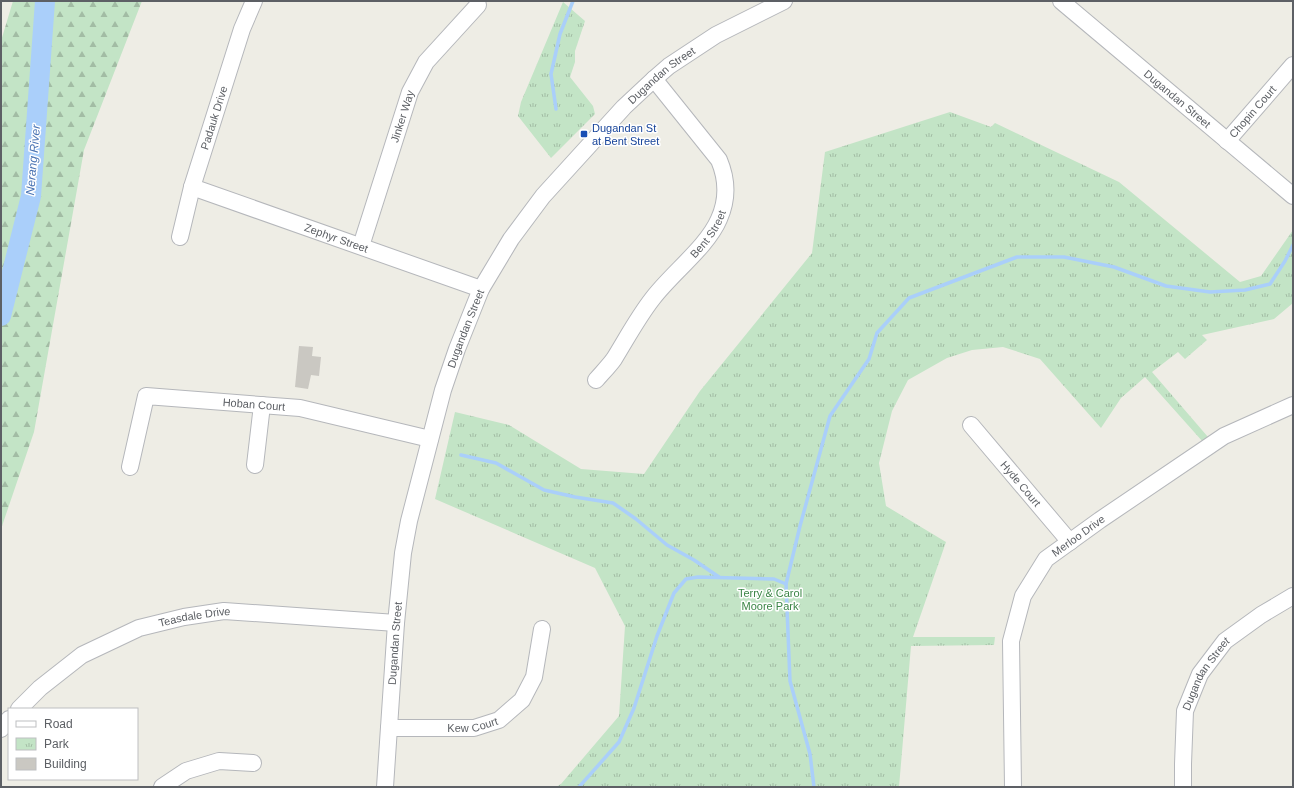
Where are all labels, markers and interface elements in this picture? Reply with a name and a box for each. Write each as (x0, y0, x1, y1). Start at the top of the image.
street label: Dugandan Street (625, 45, 697, 106)
street label: Dugandan Street (1142, 67, 1213, 130)
street label: Chopin Court (1227, 83, 1278, 140)
street label: Padauk Drive (198, 84, 230, 151)
street label: Jinker Way (388, 88, 416, 144)
place label: Dugandan St at Bent Street (592, 122, 659, 147)
water label: Nerang River (23, 123, 43, 196)
marker: Dugandan St at Bent Street (579, 129, 589, 139)
street label: Bent Street (688, 209, 728, 260)
street label: Zephyr Street (303, 221, 370, 255)
street label: Dugandan Street (445, 288, 486, 369)
street label: Hoban Court (222, 396, 285, 413)
street label: Hyde Court (998, 459, 1043, 509)
street label: Merloo Drive (1049, 513, 1107, 559)
park label: Terry & Carol Moore Park (738, 587, 802, 612)
street label: Dugandan Street (386, 601, 404, 685)
street label: Teasdale Drive (157, 605, 231, 629)
street label: Dugandan Street (1180, 634, 1231, 712)
legend (8, 708, 138, 780)
street label: Kew Court (447, 715, 499, 734)
text: Road (44, 717, 73, 731)
text: Park (44, 737, 70, 751)
text: Building (44, 757, 87, 771)

